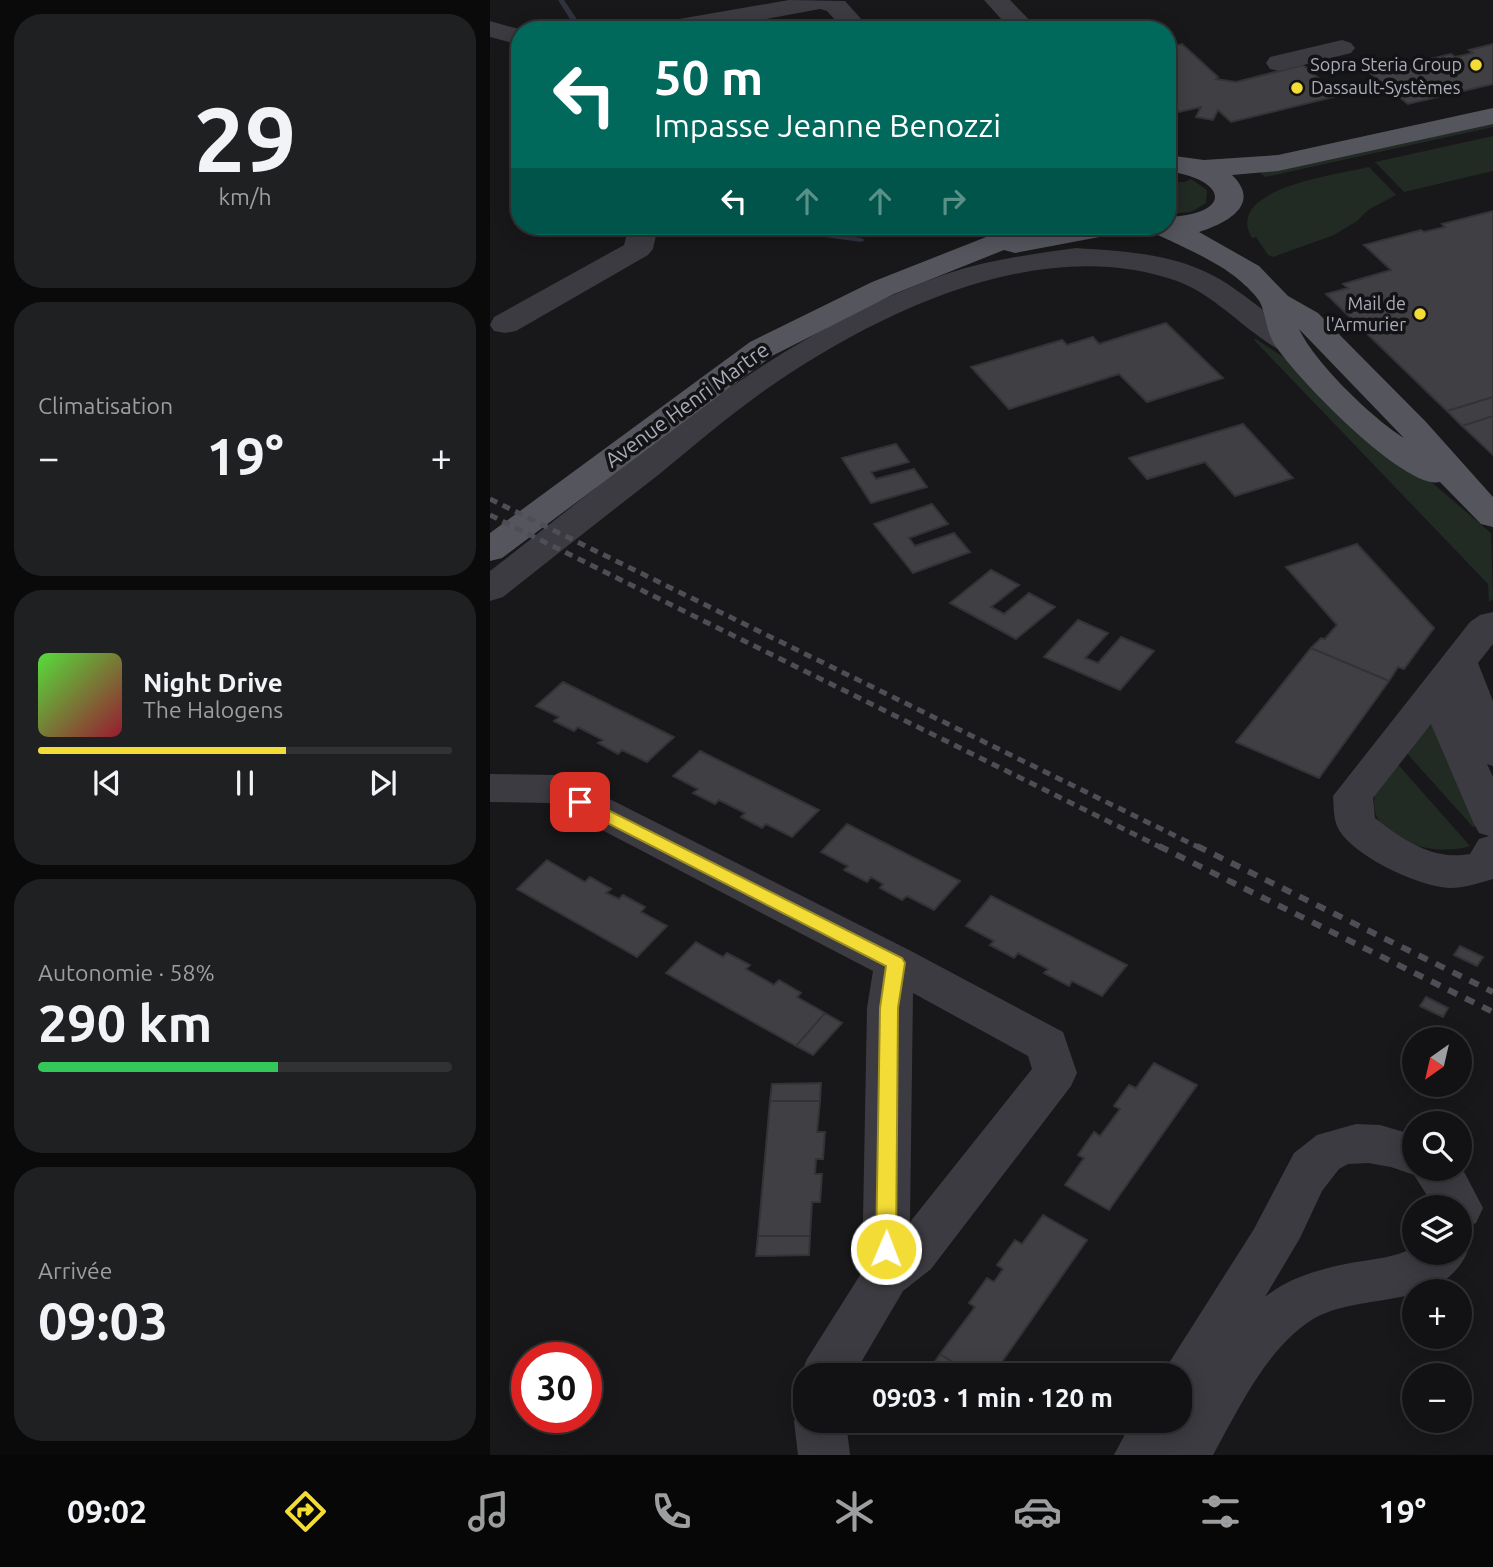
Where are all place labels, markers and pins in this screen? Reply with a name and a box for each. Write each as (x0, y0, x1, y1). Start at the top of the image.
place label: Sopra Steria Group (1310, 54, 1462, 74)
marker: Sopra Steria Group (1468, 57, 1484, 73)
place label: Dassault-Systèmes (1311, 77, 1461, 97)
marker: Dassault-Systèmes (1289, 80, 1305, 96)
place label: Mail de l'Armurier (1326, 293, 1406, 334)
marker: Mail de l'Armurier (1412, 306, 1428, 322)
pin (550, 772, 610, 832)

